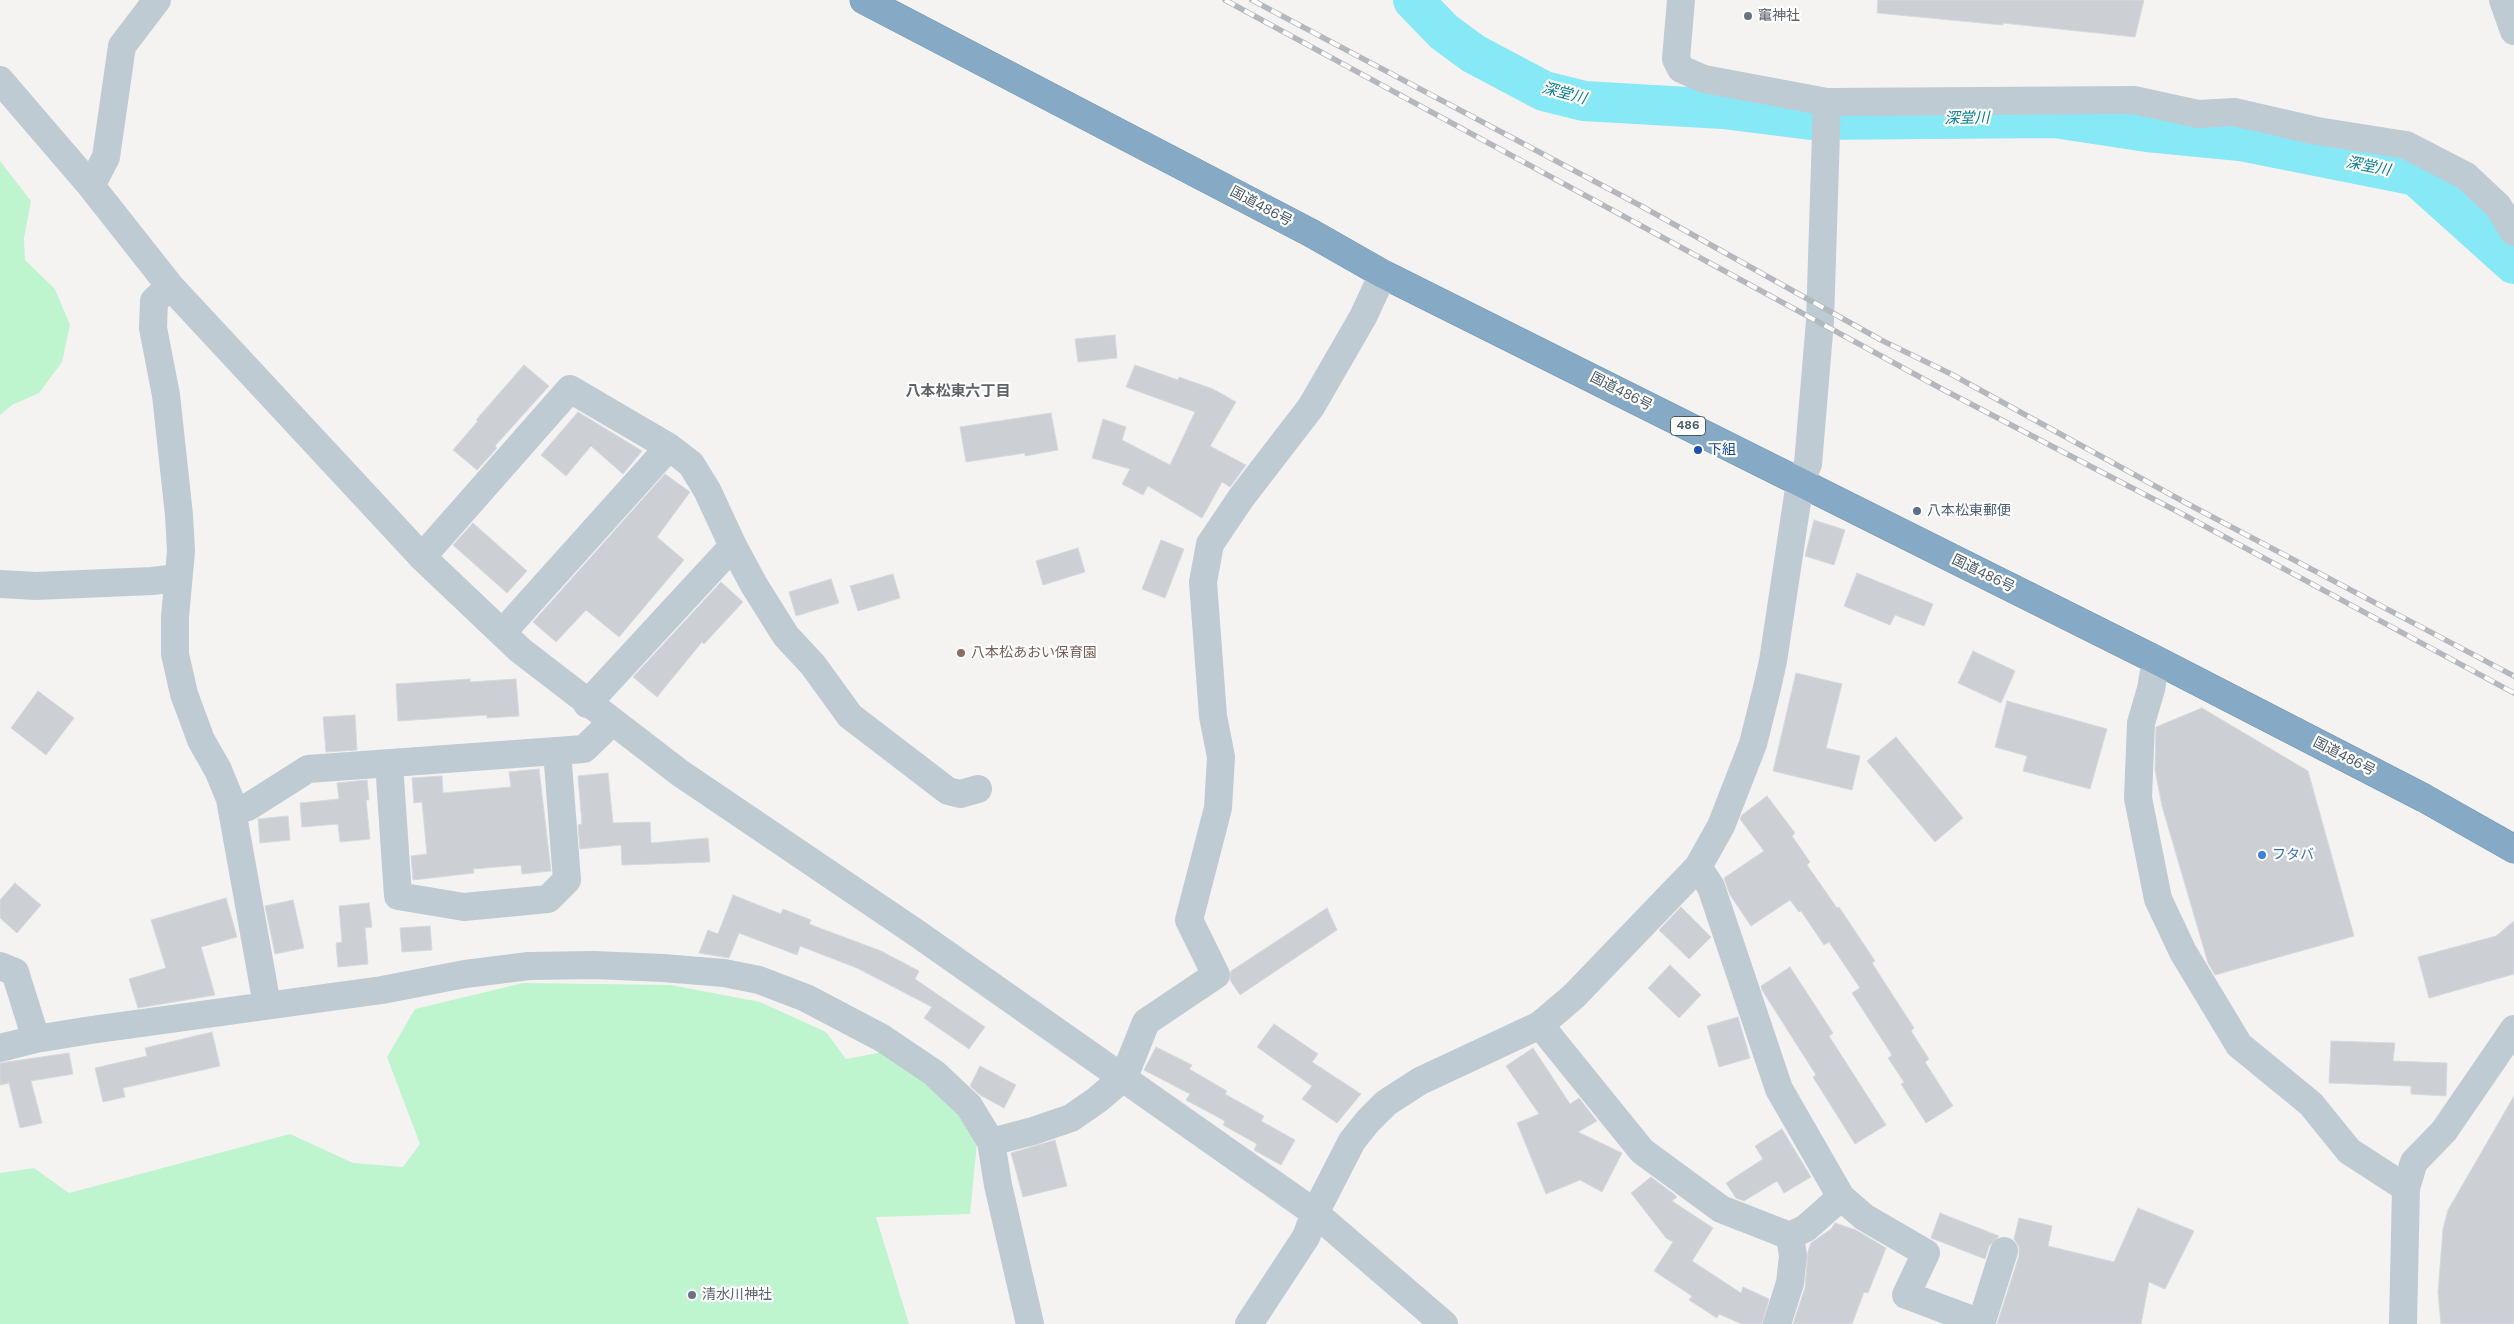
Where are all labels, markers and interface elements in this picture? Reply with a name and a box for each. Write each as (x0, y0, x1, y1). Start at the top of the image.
place label: 竃神社 (1758, 8, 1800, 24)
marker: 竃神社 (1742, 10, 1754, 22)
water label: 深堂川 (1540, 79, 1588, 109)
water label: 深堂川 (1944, 110, 1990, 128)
water label: 深堂川 (2344, 154, 2392, 180)
street label: 国道486号 (1227, 184, 1295, 230)
street label: 国道486号 (1587, 369, 1655, 415)
district label: 八本松東六丁目 (906, 383, 1010, 401)
road number: 486 (1670, 416, 1706, 436)
place label: 下組 (1708, 442, 1736, 458)
marker: 下組 (1692, 444, 1704, 456)
place label: 八本松東郵便 (1927, 503, 2011, 519)
marker: 八本松東郵便 (1911, 505, 1923, 517)
street label: 国道486号 (1949, 552, 2017, 596)
place label: 八本松あおい保育園 (971, 645, 1097, 661)
marker: 八本松あおい保育園 (955, 647, 967, 659)
street label: 国道486号 (2310, 734, 2378, 780)
place label: フタバ (2272, 847, 2314, 863)
marker: フタバ (2256, 849, 2268, 861)
place label: 清水川神社 (702, 1287, 772, 1303)
marker: 清水川神社 (686, 1289, 698, 1301)

